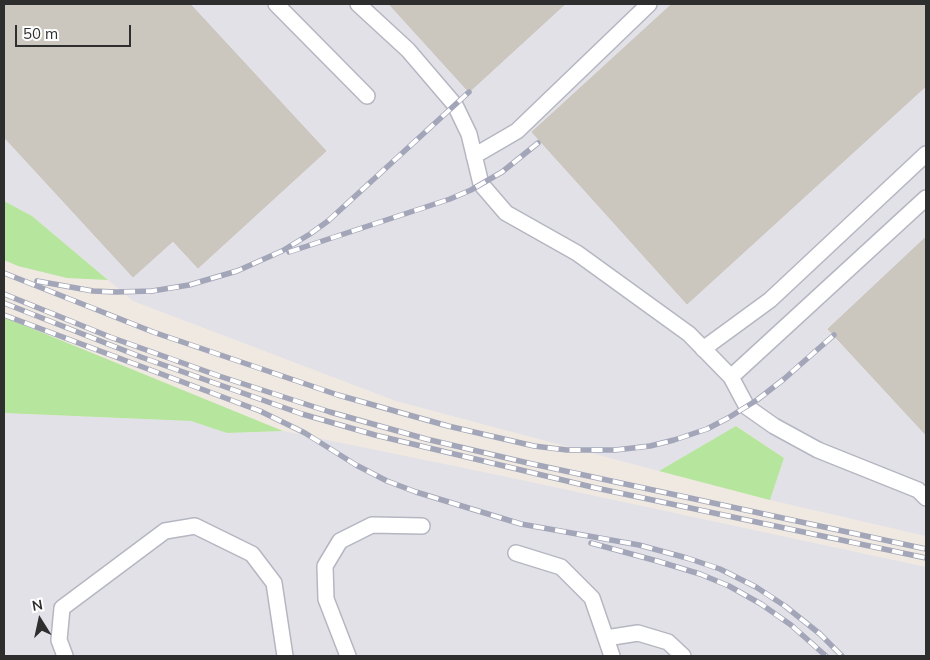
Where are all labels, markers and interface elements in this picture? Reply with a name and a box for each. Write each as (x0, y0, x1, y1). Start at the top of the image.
scale bar (18, 15, 134, 47)
text: 50 m (23, 24, 58, 43)
north arrow (15, 595, 65, 645)
text: N (31, 595, 44, 615)

